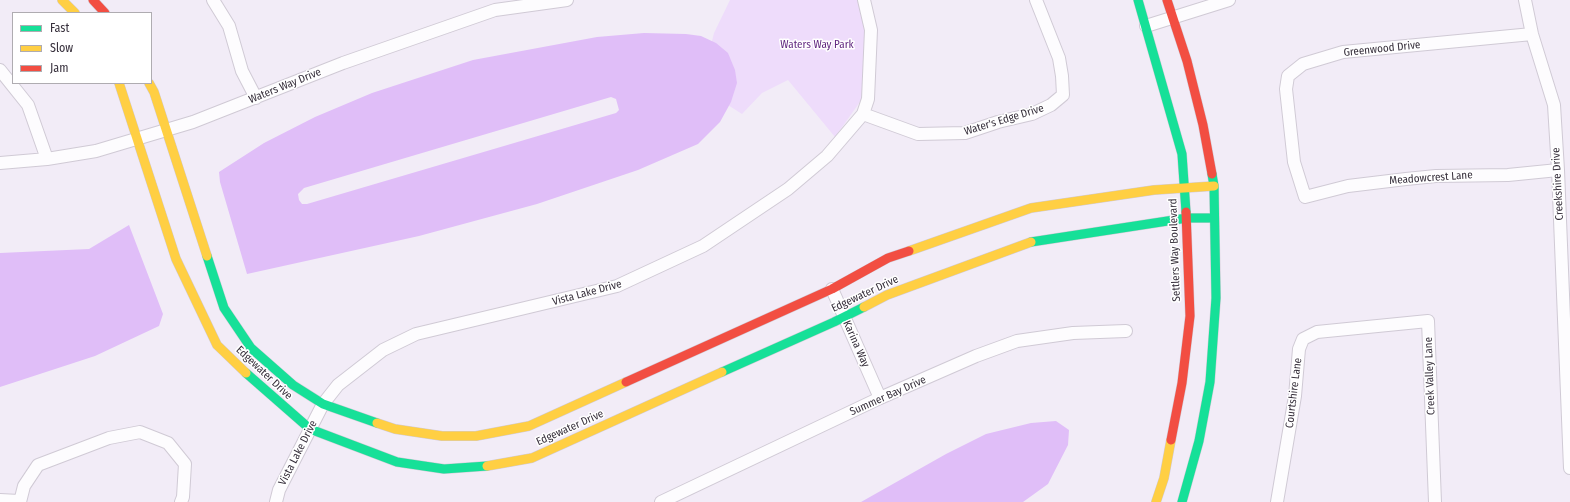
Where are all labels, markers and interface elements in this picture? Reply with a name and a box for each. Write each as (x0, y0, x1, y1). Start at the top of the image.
legend (12, 12, 152, 84)
text: Fast (50, 21, 69, 35)
park label: Waters Way Park (780, 38, 854, 52)
street label: Greenwood Drive (1343, 38, 1421, 60)
text: Slow (50, 41, 73, 55)
text: Jam (50, 61, 68, 75)
street label: Waters Way Drive (247, 65, 323, 107)
street label: Water's Edge Drive (963, 102, 1045, 138)
street label: Creekshire Drive (1549, 147, 1567, 221)
street label: Meadowcrest Lane (1389, 169, 1473, 187)
street label: Settlers Way Boulevard (1167, 198, 1183, 302)
street label: Edgewater Drive (829, 273, 901, 315)
street label: Vista Lake Drive (551, 277, 623, 309)
street label: Karina Way (840, 319, 872, 369)
street label: Creek Valley Lane (1422, 337, 1438, 415)
street label: Edgewater Drive (233, 344, 295, 402)
street label: Courtshire Lane (1283, 357, 1305, 429)
street label: Summer Bay Drive (848, 373, 928, 419)
street label: Edgewater Drive (534, 407, 606, 449)
street label: Vista Lake Drive (276, 418, 320, 488)

